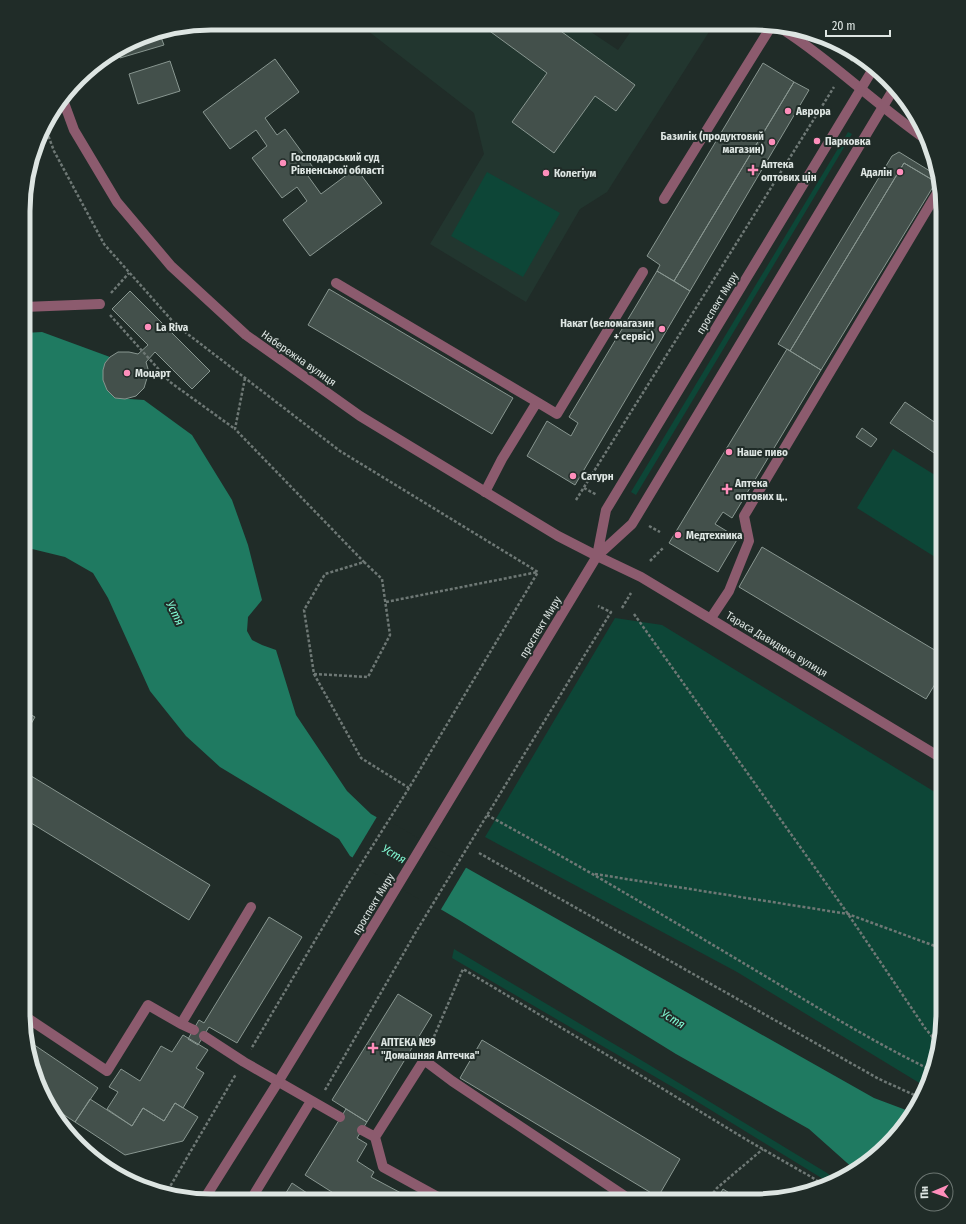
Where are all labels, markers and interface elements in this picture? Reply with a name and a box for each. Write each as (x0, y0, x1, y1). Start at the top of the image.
scale bar (826, 12, 890, 38)
text: 20 m (832, 19, 856, 33)
place label: Аврора (795, 105, 831, 118)
marker: Аврора (783, 106, 793, 116)
place label: Базилік (продуктовий магазин) (661, 130, 765, 156)
place label: Парковка (825, 135, 871, 148)
marker: Парковка (812, 136, 822, 146)
marker: Базилік (продуктовий магазин) (767, 137, 777, 147)
place label: Господарський суд Рівненської області (291, 151, 384, 177)
marker: Господарський суд Рівненської області (278, 158, 288, 168)
place label: Аптека оптових цін (760, 158, 817, 184)
marker: Аптека оптових цін (748, 165, 758, 175)
place label: Адалін (860, 166, 892, 179)
place label: Колегіум (554, 167, 596, 180)
marker: Адалін (895, 167, 905, 177)
marker: Колегіум (541, 168, 551, 178)
street label: проспект Миру (694, 270, 741, 337)
place label: Накат (веломагазин + сервіс) (560, 317, 655, 343)
place label: La Riva (156, 321, 189, 334)
marker: La Riva (143, 322, 153, 332)
marker: Накат (веломагазин + сервіс) (657, 324, 667, 334)
street label: Набережна вулиця (259, 328, 339, 389)
place label: Моцарт (135, 367, 171, 380)
marker: Моцарт (122, 368, 132, 378)
place label: Наше пиво (737, 446, 788, 459)
marker: Наше пиво (724, 447, 734, 457)
place label: Сатурн (581, 470, 614, 483)
marker: Сатурн (568, 471, 578, 481)
place label: Аптека оптових ц‥ (734, 477, 788, 503)
marker: Аптека оптових ц‥ (722, 484, 732, 494)
place label: Медтехника (686, 529, 743, 542)
marker: Медтехника (673, 530, 683, 540)
street label: проспект Миру (517, 594, 564, 661)
water label: Устя (163, 598, 187, 628)
street label: Тараса Давидюка вулиця (724, 609, 830, 680)
water label: Устя (379, 842, 409, 866)
street label: проспект Миру (350, 871, 397, 938)
water label: Устя (658, 1006, 688, 1032)
place label: АПТЕКА №9 "Домашняя Аптечка" (380, 1036, 480, 1062)
marker: АПТЕКА №9 "Домашняя Аптечка" (368, 1043, 378, 1053)
north arrow (914, 1172, 954, 1212)
text: Пн (918, 1186, 931, 1199)

